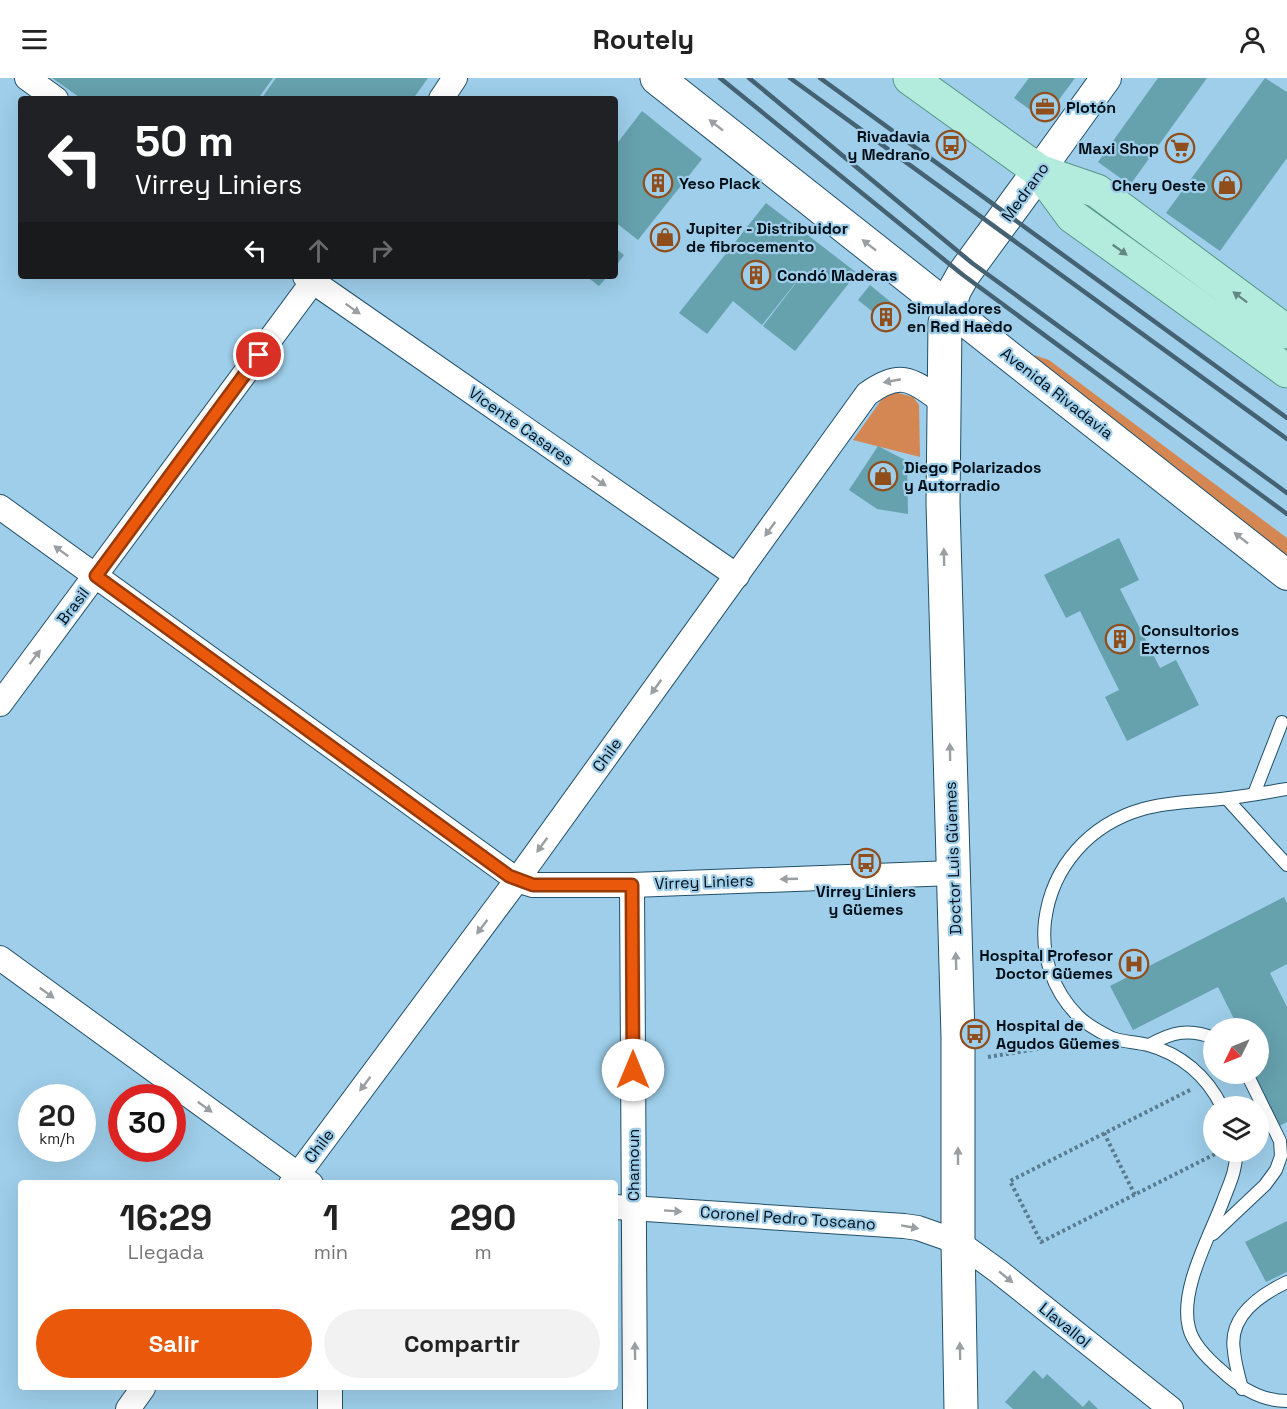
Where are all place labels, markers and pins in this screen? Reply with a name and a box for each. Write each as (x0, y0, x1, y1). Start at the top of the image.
office icon: Plotón (1029, 91, 1061, 123)
place label: Plotón (1066, 97, 1116, 118)
place label: Rivadavia y Medrano (847, 126, 930, 165)
bus stop icon: Rivadavia y Medrano (935, 129, 967, 161)
supermarket icon: Maxi Shop (1164, 132, 1196, 164)
place label: Maxi Shop (1078, 138, 1159, 159)
building icon: Yeso Plack (642, 167, 674, 199)
shop icon: Chery Oeste (1211, 169, 1243, 201)
place label: Yeso Plack (679, 173, 760, 194)
place label: Chery Oeste (1112, 175, 1206, 196)
place label: Jupiter - Distribuidor de fibrocemento (686, 218, 848, 257)
shop icon: Jupiter - Distribuidor de fibrocemento (649, 221, 681, 253)
building icon: Condó Maderas (740, 259, 772, 291)
place label: Condó Maderas (777, 265, 897, 286)
place label: Simuladores en Red Haedo (907, 298, 1013, 337)
building icon: Simuladores en Red Haedo (870, 301, 902, 333)
pin (233, 329, 284, 380)
place label: Diego Polarizados y Autorradio (904, 457, 1041, 496)
shop icon: Diego Polarizados y Autorradio (867, 460, 899, 492)
place label: Consultorios Externos (1141, 620, 1239, 659)
building icon: Consultorios Externos (1104, 623, 1136, 655)
bus stop icon: Virrey Liniers y Güemes (850, 847, 882, 879)
place label: Virrey Liniers y Güemes (816, 881, 916, 920)
place label: Hospital Profesor Doctor Güemes (979, 945, 1113, 984)
hospital icon: Hospital Profesor Doctor Güemes (1118, 948, 1150, 980)
place label: Hospital de Agudos Güemes (996, 1015, 1120, 1054)
bus stop icon: Hospital de Agudos Güemes (959, 1018, 991, 1050)

